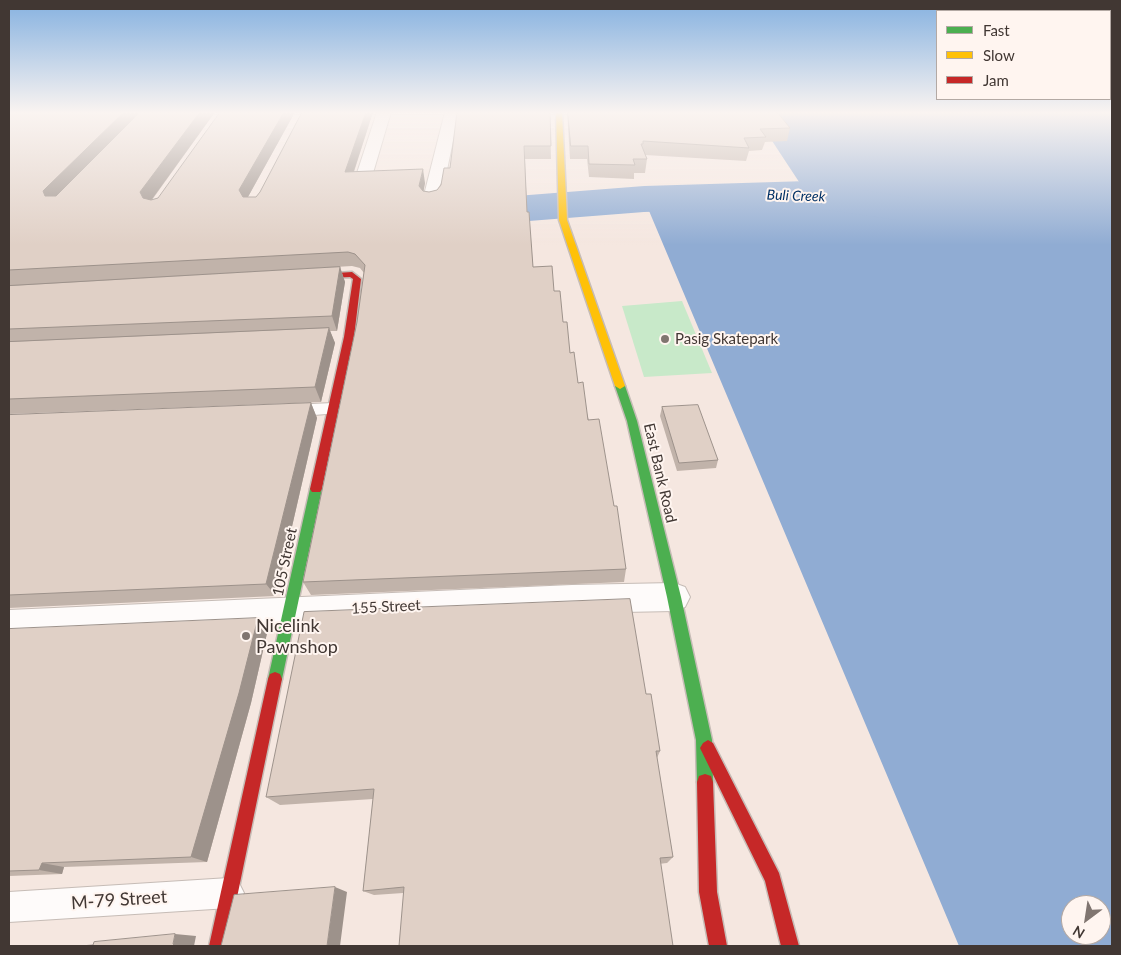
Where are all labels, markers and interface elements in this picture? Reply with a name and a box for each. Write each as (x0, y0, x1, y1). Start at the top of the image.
legend (936, 10, 1111, 100)
text: Fast (983, 21, 1010, 39)
text: Slow (983, 46, 1015, 64)
text: Jam (983, 71, 1009, 89)
water label: Buli Creek (766, 187, 826, 205)
place label: Pasig Skatepark (675, 330, 778, 348)
marker: Pasig Skatepark (659, 333, 671, 345)
street label: East Bank Road (640, 421, 680, 525)
street label: 105 Street (269, 526, 301, 598)
street label: 155 Street (351, 596, 421, 618)
place label: Nicelink Pawnshop (256, 615, 338, 658)
marker: Nicelink Pawnshop (240, 630, 252, 642)
street label: M-79 Street (70, 886, 168, 914)
north arrow (1061, 895, 1111, 945)
text: N (1070, 922, 1088, 942)

